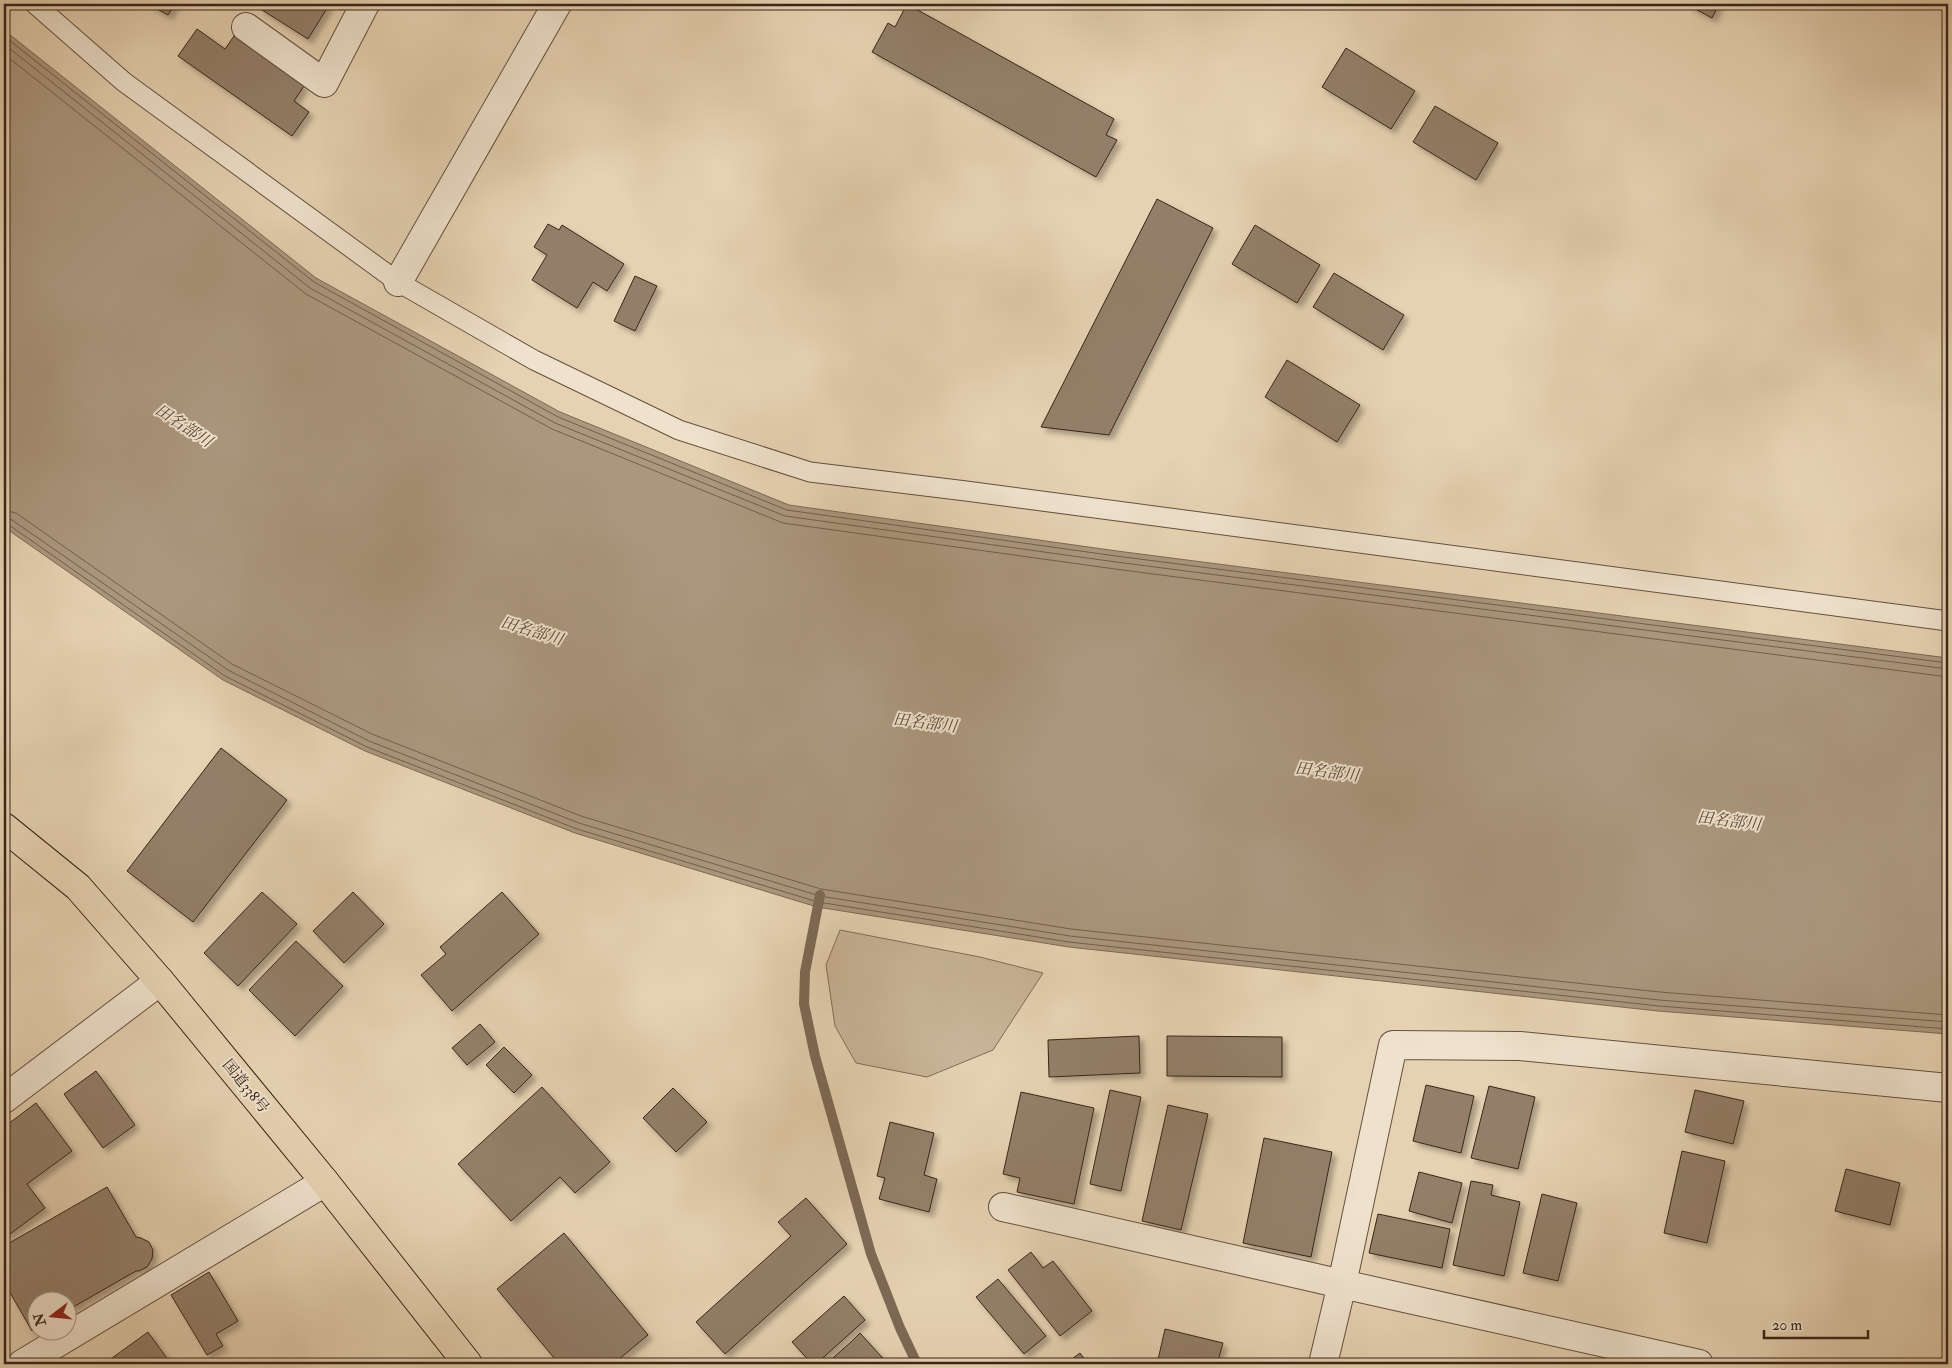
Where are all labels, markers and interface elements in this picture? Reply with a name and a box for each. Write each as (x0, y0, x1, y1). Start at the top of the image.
water label: 田名部川 (151, 400, 217, 453)
water label: 田名部川 (498, 612, 567, 650)
water label: 田名部川 (892, 709, 960, 737)
water label: 田名部川 (1294, 758, 1362, 786)
water label: 田名部川 (1696, 807, 1764, 835)
street label: 国道338号 (218, 1056, 273, 1117)
north arrow (28, 1290, 78, 1340)
scale bar (1764, 1308, 1868, 1340)
text: N (30, 1311, 50, 1329)
text: 20 m (1772, 1316, 1802, 1335)

